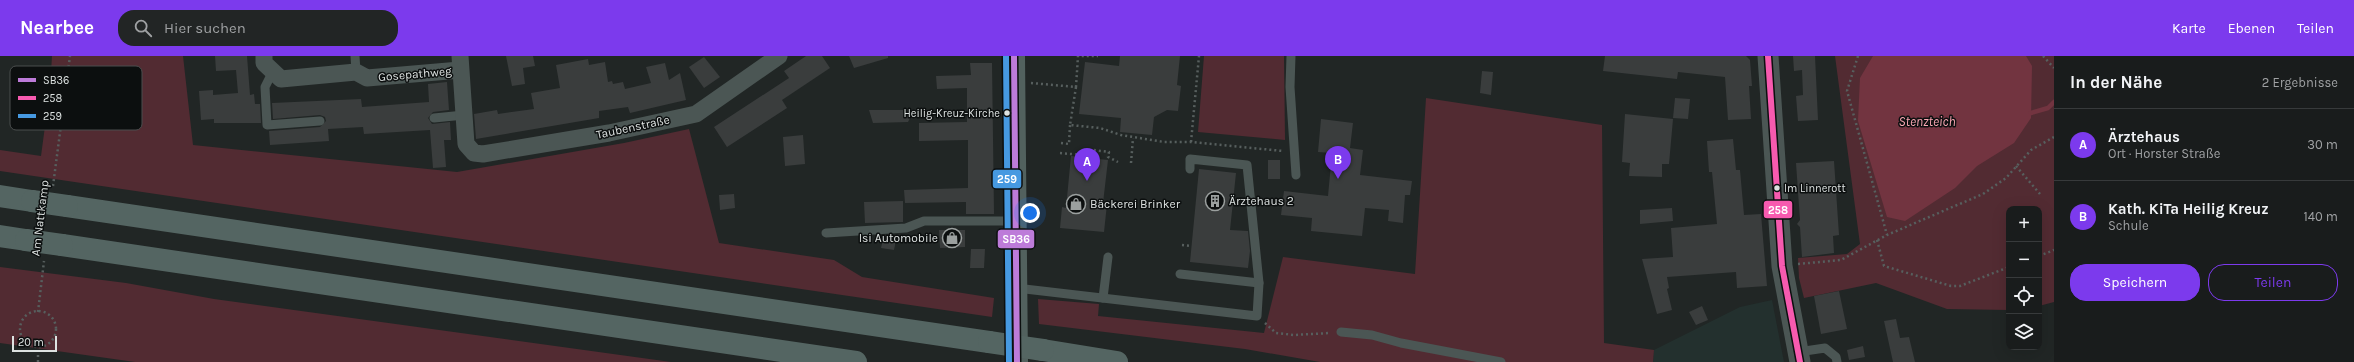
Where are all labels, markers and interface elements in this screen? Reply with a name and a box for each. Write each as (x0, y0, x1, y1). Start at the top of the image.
search box (118, 10, 398, 46)
text: Nearbee (20, 17, 94, 39)
icon: search (132, 17, 154, 39)
text: Hier suchen (164, 19, 246, 37)
text: Karte (2172, 20, 2206, 37)
text: Ebenen (2228, 20, 2275, 37)
text: Teilen (2297, 20, 2334, 37)
street label: Gosepathweg (378, 64, 453, 84)
legend (10, 66, 142, 130)
text: In der Nähe (2070, 72, 2162, 92)
text: SB36 (43, 74, 69, 87)
text: 2 Ergebnisse (2262, 75, 2338, 90)
text: 258 (43, 92, 63, 105)
place label: Heilig-Kreuz-Kirche (903, 107, 1000, 120)
marker: Heilig-Kreuz-Kirche (1002, 108, 1012, 118)
text: 259 (43, 110, 62, 123)
street label: Taubenstraße (595, 112, 671, 142)
water label: Stenzteich (1898, 114, 1956, 129)
text: Ärztehaus (2108, 128, 2180, 146)
text: A (2079, 137, 2087, 152)
text: 30 m (2307, 137, 2338, 152)
pin: B (1325, 146, 1351, 179)
text: Ort · Horster Straße (2108, 146, 2220, 161)
pin: A (1074, 148, 1100, 181)
line badge: 259 (992, 169, 1022, 189)
text: 259 (997, 173, 1017, 186)
street label: Am Nattkamp (28, 179, 52, 257)
place label: Im Linnerott (1784, 182, 1846, 195)
marker: Im Linnerott (1772, 183, 1782, 193)
building icon: Ärztehaus 2 (1204, 190, 1226, 212)
shop icon: Bäckerei Brinker (1065, 193, 1087, 215)
place label: Ärztehaus 2 (1229, 194, 1294, 208)
place label: Bäckerei Brinker (1090, 197, 1181, 211)
line badge: 258 (1763, 200, 1793, 219)
text: Kath. KiTa Heilig Kreuz (2108, 200, 2269, 218)
your location (1020, 203, 1040, 223)
text: 258 (1768, 204, 1788, 217)
map controls (2006, 206, 2042, 350)
button: + (2006, 206, 2042, 242)
text: B (2079, 209, 2087, 224)
text: 140 m (2303, 209, 2338, 224)
text: Schule (2108, 218, 2149, 233)
shop icon: Isi Automobile (941, 227, 963, 249)
line badge: SB36 (997, 229, 1035, 249)
place label: Isi Automobile (859, 231, 938, 245)
text: SB36 (1002, 233, 1030, 246)
button: − (2006, 242, 2042, 278)
button: Speichern (2070, 264, 2200, 301)
button: Teilen (2208, 264, 2338, 301)
button: locate (2006, 278, 2042, 314)
button: layers (2006, 314, 2042, 350)
scale bar (12, 334, 57, 353)
text: 20 m (18, 336, 44, 349)

